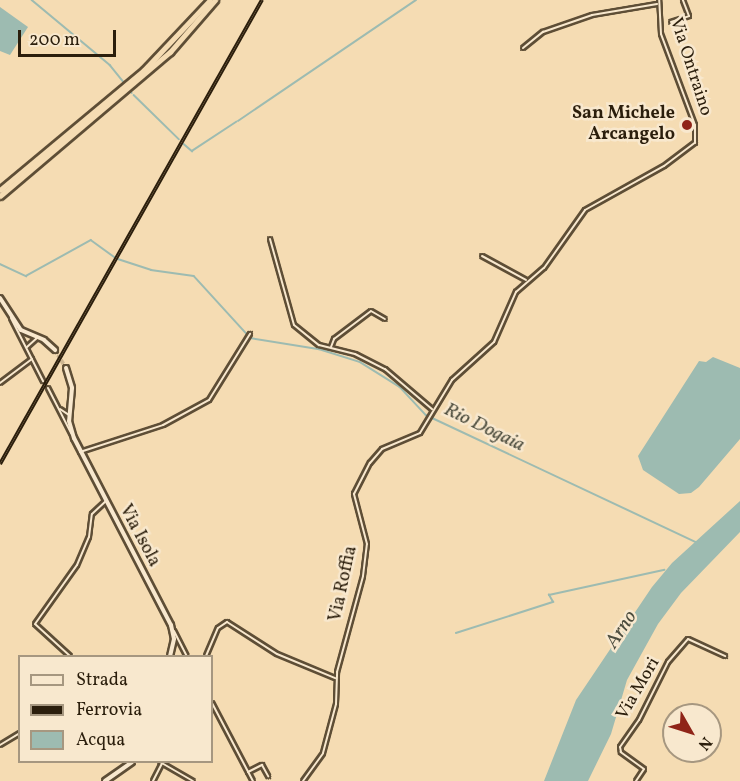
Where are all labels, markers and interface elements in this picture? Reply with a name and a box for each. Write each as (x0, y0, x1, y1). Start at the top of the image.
street label: Via Ontraino (664, 15, 716, 119)
scale bar (21, 18, 118, 56)
text: 200 m (29, 28, 80, 53)
place label: San Michele Arcangelo (572, 104, 675, 146)
marker: San Michele Arcangelo (680, 118, 694, 132)
water label: Rio Dogaia (440, 398, 528, 458)
street label: Via Isola (114, 501, 164, 571)
street label: Via Roffia (325, 544, 363, 624)
water label: Arno (601, 607, 643, 653)
street label: Via Mori (613, 654, 665, 724)
legend (18, 655, 213, 763)
text: Strada (76, 668, 128, 693)
text: Ferrovia (76, 698, 142, 723)
north arrow (662, 703, 722, 763)
text: Acqua (76, 728, 125, 753)
text: N (692, 732, 717, 755)

